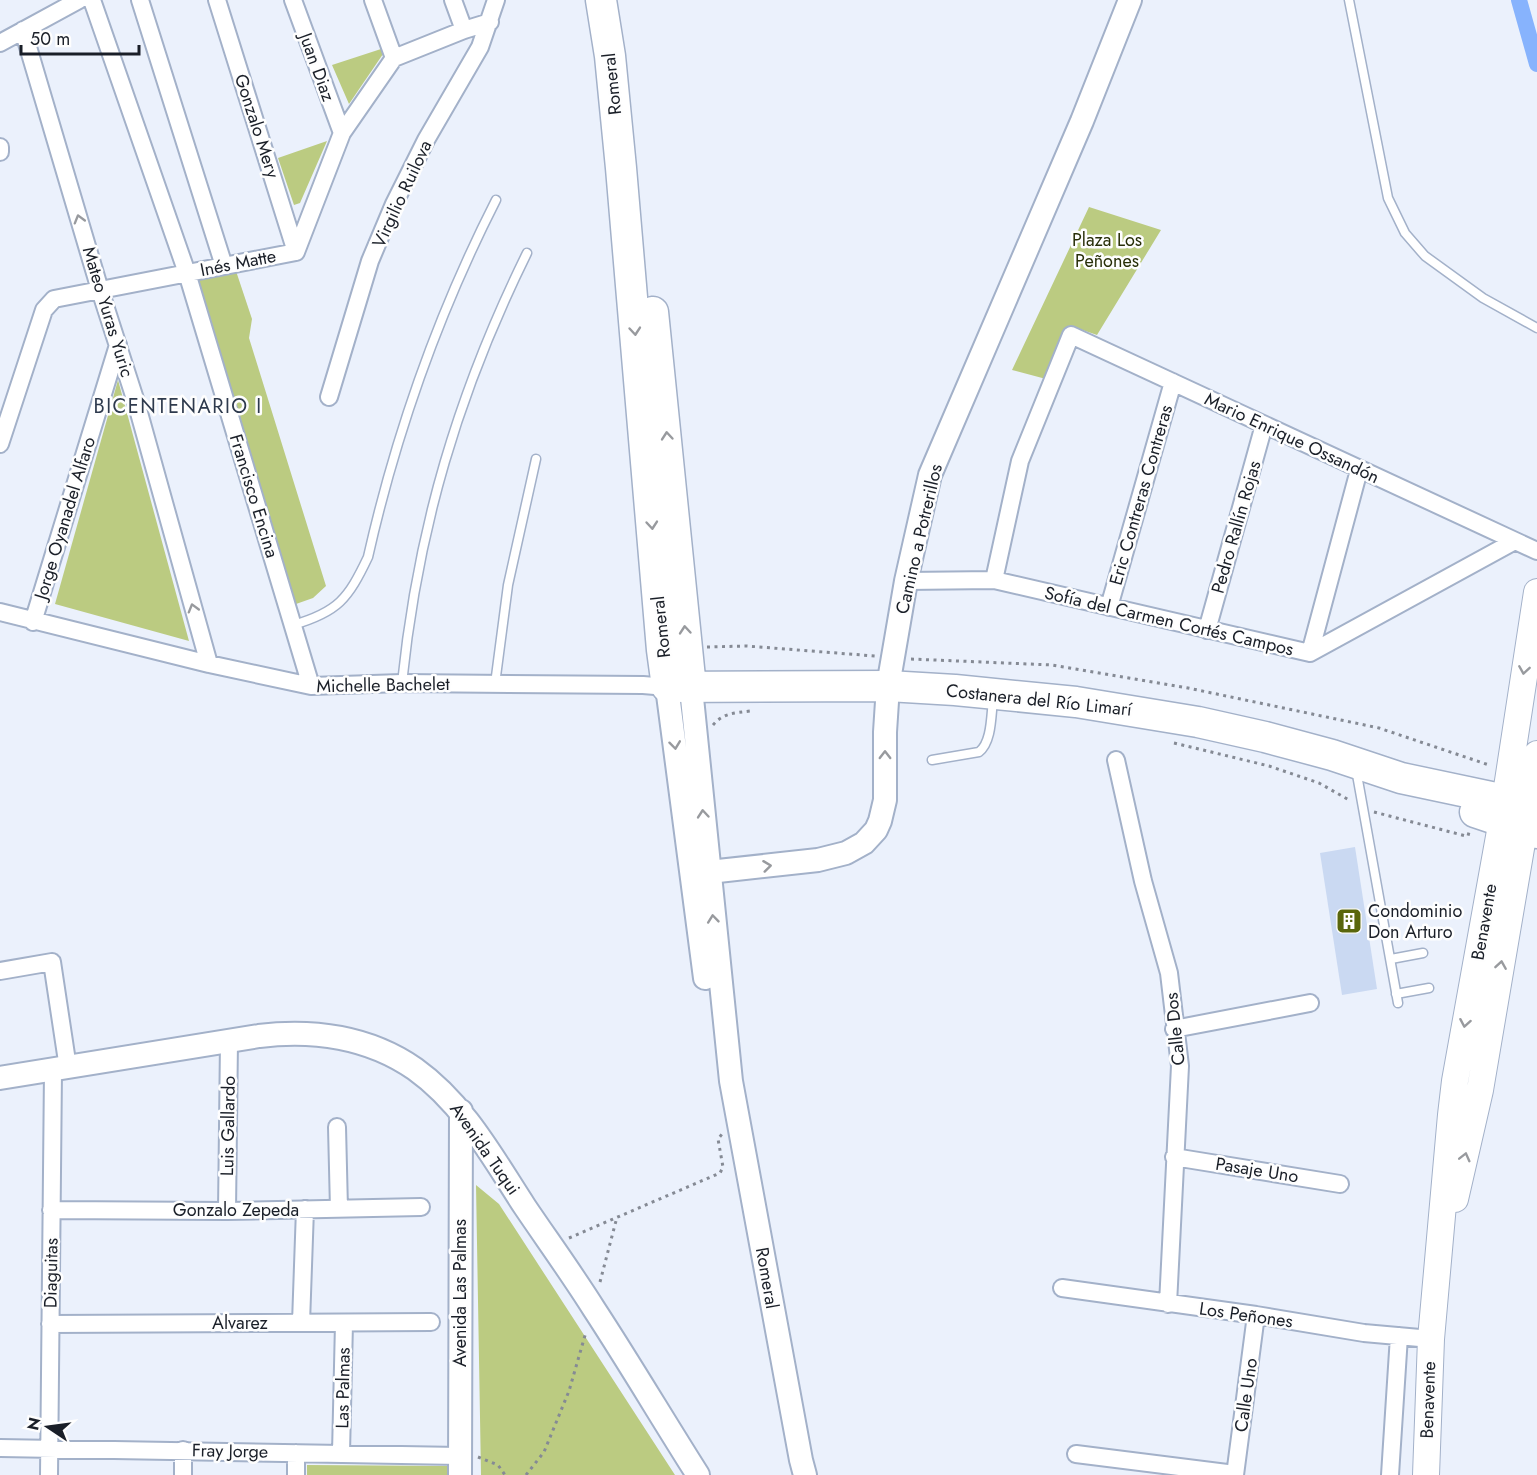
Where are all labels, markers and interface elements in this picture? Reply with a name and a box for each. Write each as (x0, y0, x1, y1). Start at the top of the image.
scale bar (21, 18, 140, 56)
text: 50 m (30, 26, 70, 52)
street label: Juan Diaz (292, 27, 342, 106)
street label: Romeral (596, 52, 628, 116)
street label: Gonzalo Mery (228, 71, 286, 181)
street label: Virgilio Ruilova (366, 136, 438, 252)
one-way arrow (74, 214, 86, 225)
park label: Plaza Los Peñones (1072, 227, 1142, 274)
street label: Inés Matte (198, 243, 278, 283)
street label: Mateo Yuras Yuric (76, 244, 140, 380)
one-way arrow (628, 326, 641, 335)
street label: Mario Enrique Ossandón (1200, 386, 1384, 490)
district label: BICENTENARIO I (93, 392, 263, 421)
street label: Eric Contreras Contreras (1103, 402, 1179, 588)
street label: Francisco Encina (223, 431, 285, 561)
one-way arrow (661, 432, 674, 441)
street label: Jorge Oyanadel Alfaro (27, 433, 102, 604)
street label: Pedro Rallín Rojas (1205, 458, 1267, 596)
street label: Camino a Potrerillos (889, 461, 949, 617)
one-way arrow (645, 521, 658, 530)
street label: Sofía del Carmen Cortés Campos (1042, 580, 1296, 662)
street label: Romeral (645, 595, 677, 659)
one-way arrow (188, 603, 201, 613)
one-way arrow (679, 626, 692, 635)
one-way arrow (1519, 665, 1531, 675)
street label: Michelle Bachelet (316, 671, 451, 699)
street label: Costanera del Río Limarí (945, 677, 1135, 723)
one-way arrow (668, 741, 680, 750)
one-way arrow (879, 750, 891, 759)
one-way arrow (697, 810, 710, 819)
one-way arrow (762, 860, 771, 873)
street label: Benavente (1464, 882, 1504, 962)
place label: Condominio Don Arturo (1368, 898, 1463, 945)
building icon: Condominio Don Arturo (1334, 906, 1364, 936)
one-way arrow (707, 914, 720, 923)
one-way arrow (1495, 961, 1507, 970)
street label: Calle Dos (1158, 991, 1192, 1067)
one-way arrow (1460, 1018, 1472, 1027)
street label: Luis Gallardo (214, 1075, 242, 1176)
street label: Avenida Tuqui (444, 1098, 526, 1200)
street label: Pasaje Uno (1214, 1151, 1300, 1189)
one-way arrow (1458, 1152, 1471, 1162)
street label: Gonzalo Zepeda (173, 1197, 299, 1223)
street label: Avenida Las Palmas (447, 1219, 473, 1367)
street label: Diaguitas (37, 1238, 65, 1308)
street label: Romeral (749, 1245, 785, 1311)
street label: Los Peñones (1197, 1296, 1295, 1334)
street label: Alvarez (212, 1310, 269, 1336)
street label: Las Palmas (329, 1347, 357, 1429)
street label: Calle Uno (1228, 1356, 1264, 1434)
street label: Benavente (1414, 1361, 1442, 1439)
north arrow (18, 1397, 78, 1457)
text: N (21, 1415, 47, 1433)
street label: Fray Jorge (192, 1437, 268, 1465)

